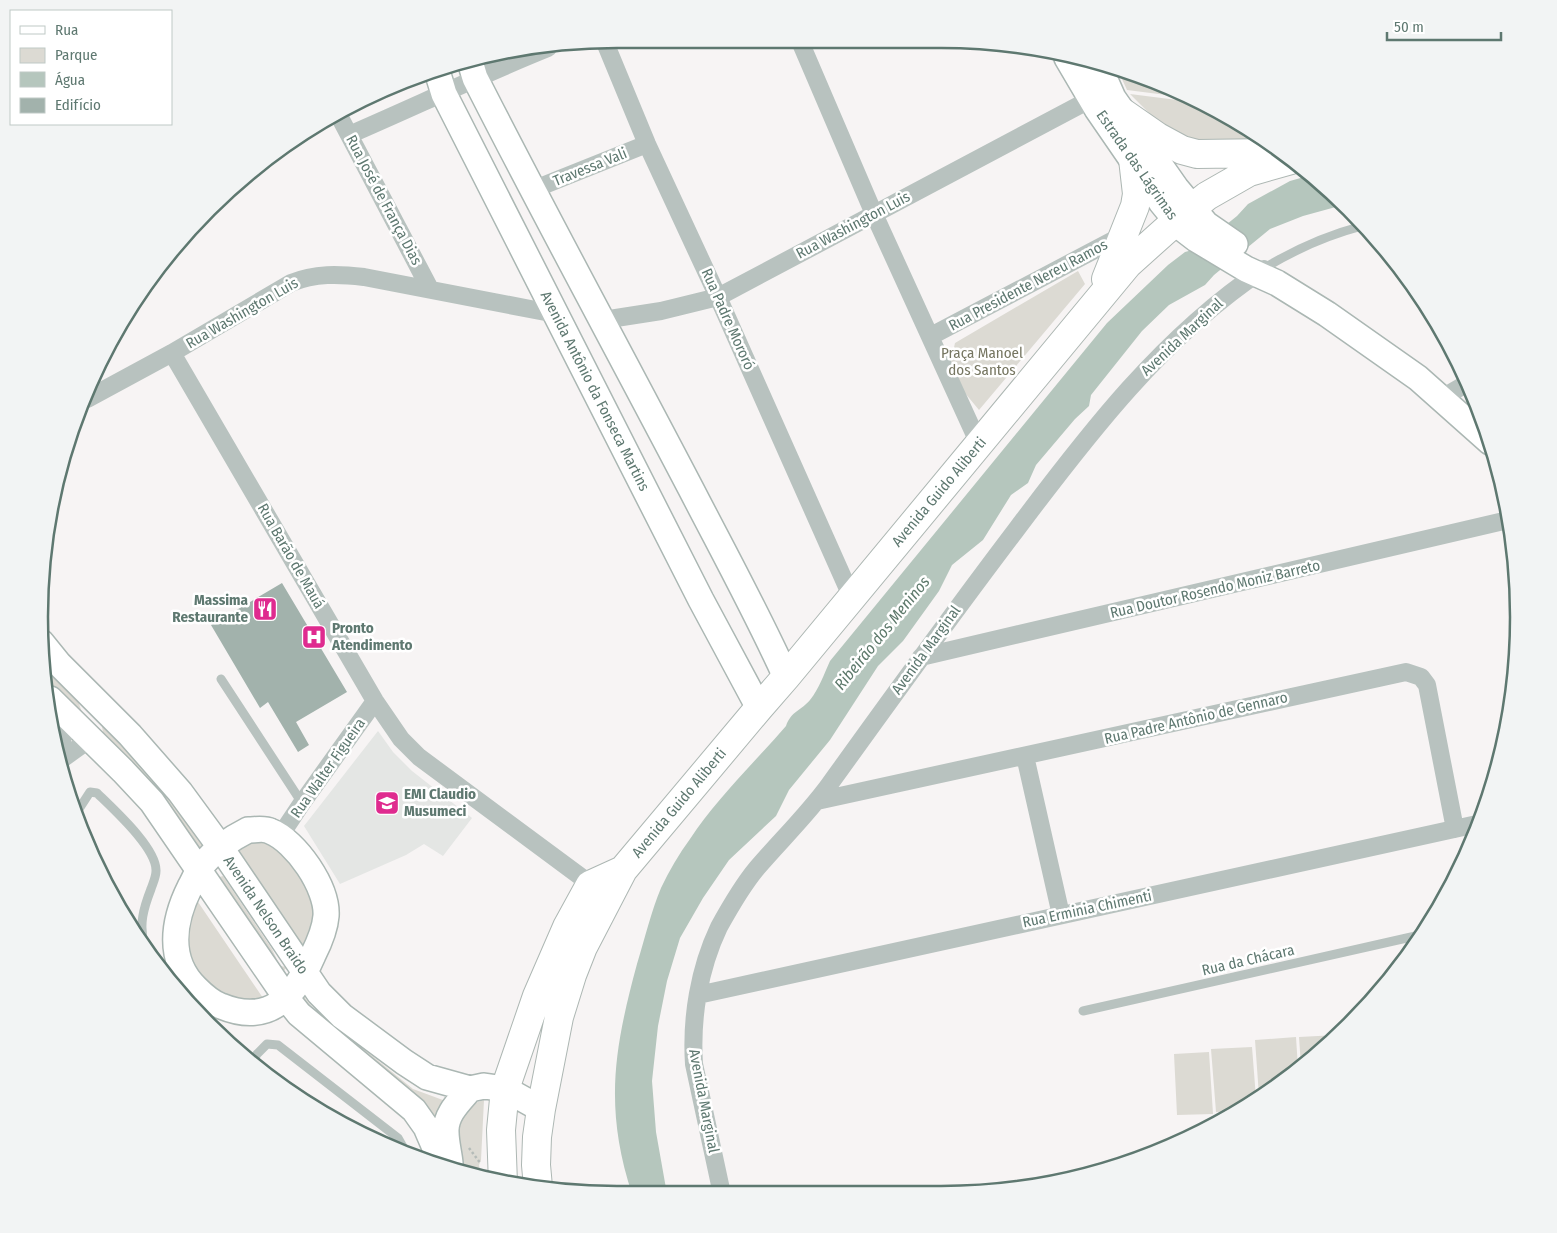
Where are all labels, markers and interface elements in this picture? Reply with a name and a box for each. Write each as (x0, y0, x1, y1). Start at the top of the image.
legend (10, 10, 172, 125)
scale bar (1387, 10, 1501, 42)
text: 50 m (1394, 18, 1424, 36)
text: Rua (55, 21, 78, 39)
text: Parque (55, 46, 98, 64)
text: Água (55, 71, 85, 89)
text: Edifício (55, 96, 101, 114)
street label: Estrada das Lágrimas (1092, 107, 1182, 223)
street label: Rua José de França Dias (342, 132, 426, 268)
street label: Travessa Vali (551, 144, 629, 190)
street label: Rua Washington Luis (793, 187, 913, 263)
street label: Rua Presidente Nereu Ramos (946, 235, 1110, 335)
street label: Rua Padre Mororó (698, 266, 758, 373)
street label: Rua Washington Luis (183, 274, 301, 352)
street label: Avenida Antônio da Fonseca Martins (537, 288, 653, 494)
street label: Avenida Marginal (1137, 294, 1227, 380)
park label: Praça Manoel dos Santos (941, 344, 1023, 379)
street label: Avenida Guido Aliberti (888, 434, 990, 550)
street label: Rua Barão de Mauá (254, 500, 328, 612)
street label: Rua Doutor Rosendo Moniz Barreto (1108, 556, 1322, 622)
water label: Ribeirão dos Meninos (830, 572, 934, 694)
place label: Massima Restaurante (172, 591, 249, 626)
restaurant icon: Massima Restaurante (252, 596, 278, 622)
street label: Avenida Marginal (888, 602, 964, 698)
place label: Pronto Atendimento (331, 619, 413, 654)
hospital icon: Pronto Atendimento (301, 624, 327, 650)
street label: Rua Padre Antônio de Gennaro (1103, 688, 1289, 748)
street label: Rua Walter Figueira (287, 715, 369, 821)
street label: Avenida Guido Aliberti (628, 745, 730, 861)
place label: EMI Claudio Musumeci (404, 785, 476, 820)
school or university icon: EMI Claudio Musumeci (374, 790, 400, 816)
street label: Avenida Nelson Braido (220, 852, 312, 978)
street label: Rua Erminia Chimenti (1021, 887, 1153, 931)
street label: Rua da Chácara (1200, 941, 1296, 979)
street label: Avenida Marginal (685, 1048, 723, 1155)

